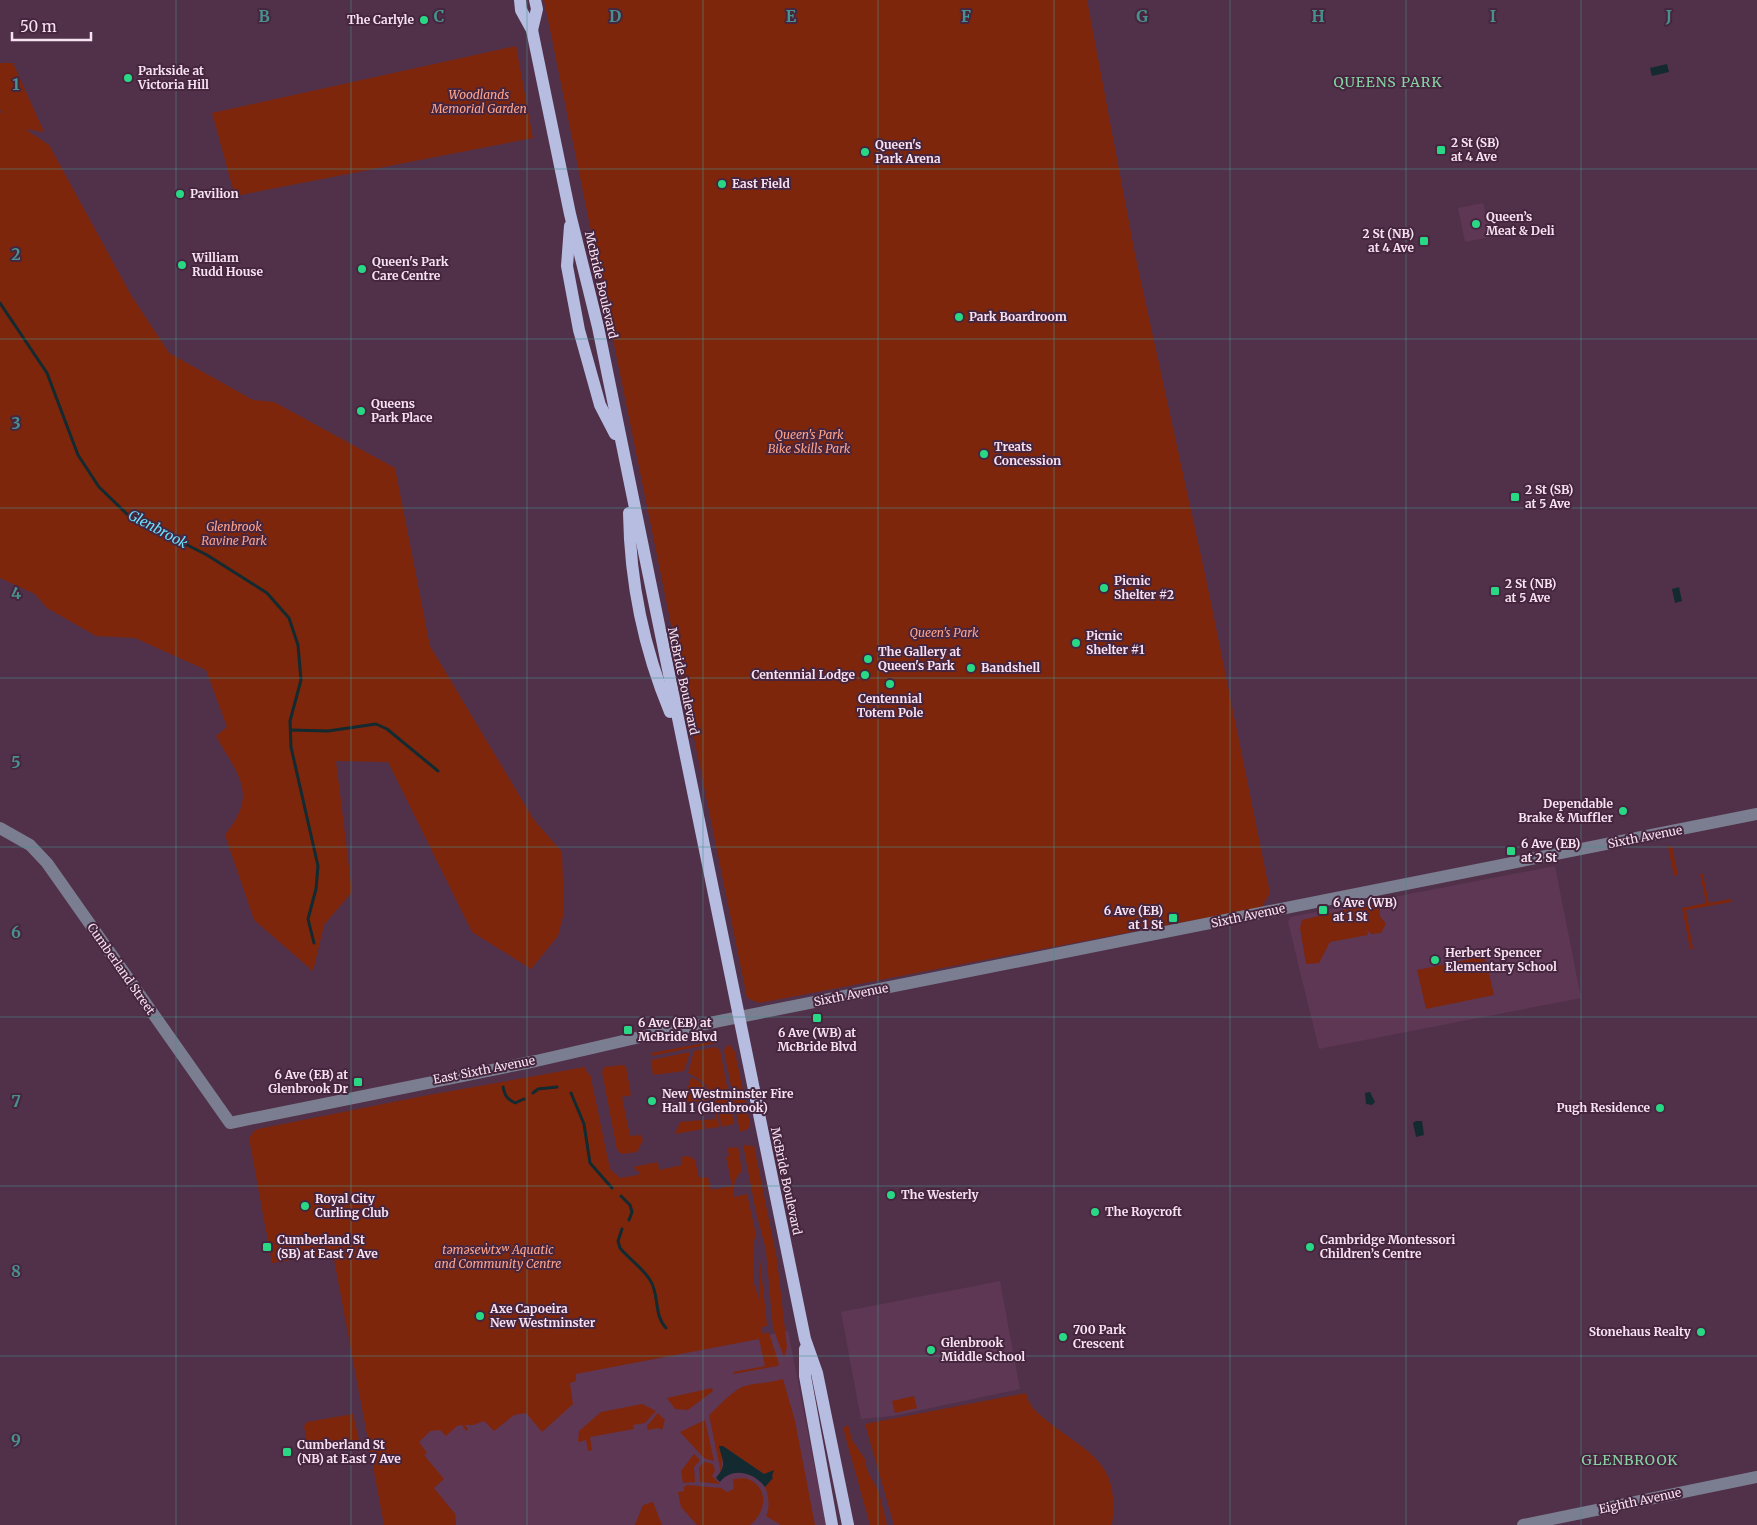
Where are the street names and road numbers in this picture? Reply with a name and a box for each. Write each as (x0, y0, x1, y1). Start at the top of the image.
street label: McBride Boulevard (582, 230, 621, 340)
street label: McBride Boulevard (665, 626, 702, 736)
street label: Sixth Avenue (1606, 822, 1683, 851)
street label: Sixth Avenue (1209, 900, 1286, 931)
street label: Cumberland Street (84, 920, 159, 1018)
street label: Sixth Avenue (812, 980, 889, 1009)
street label: East Sixth Avenue (432, 1052, 536, 1087)
street label: McBride Boulevard (768, 1126, 805, 1236)
street label: Eighth Avenue (1597, 1484, 1682, 1517)

